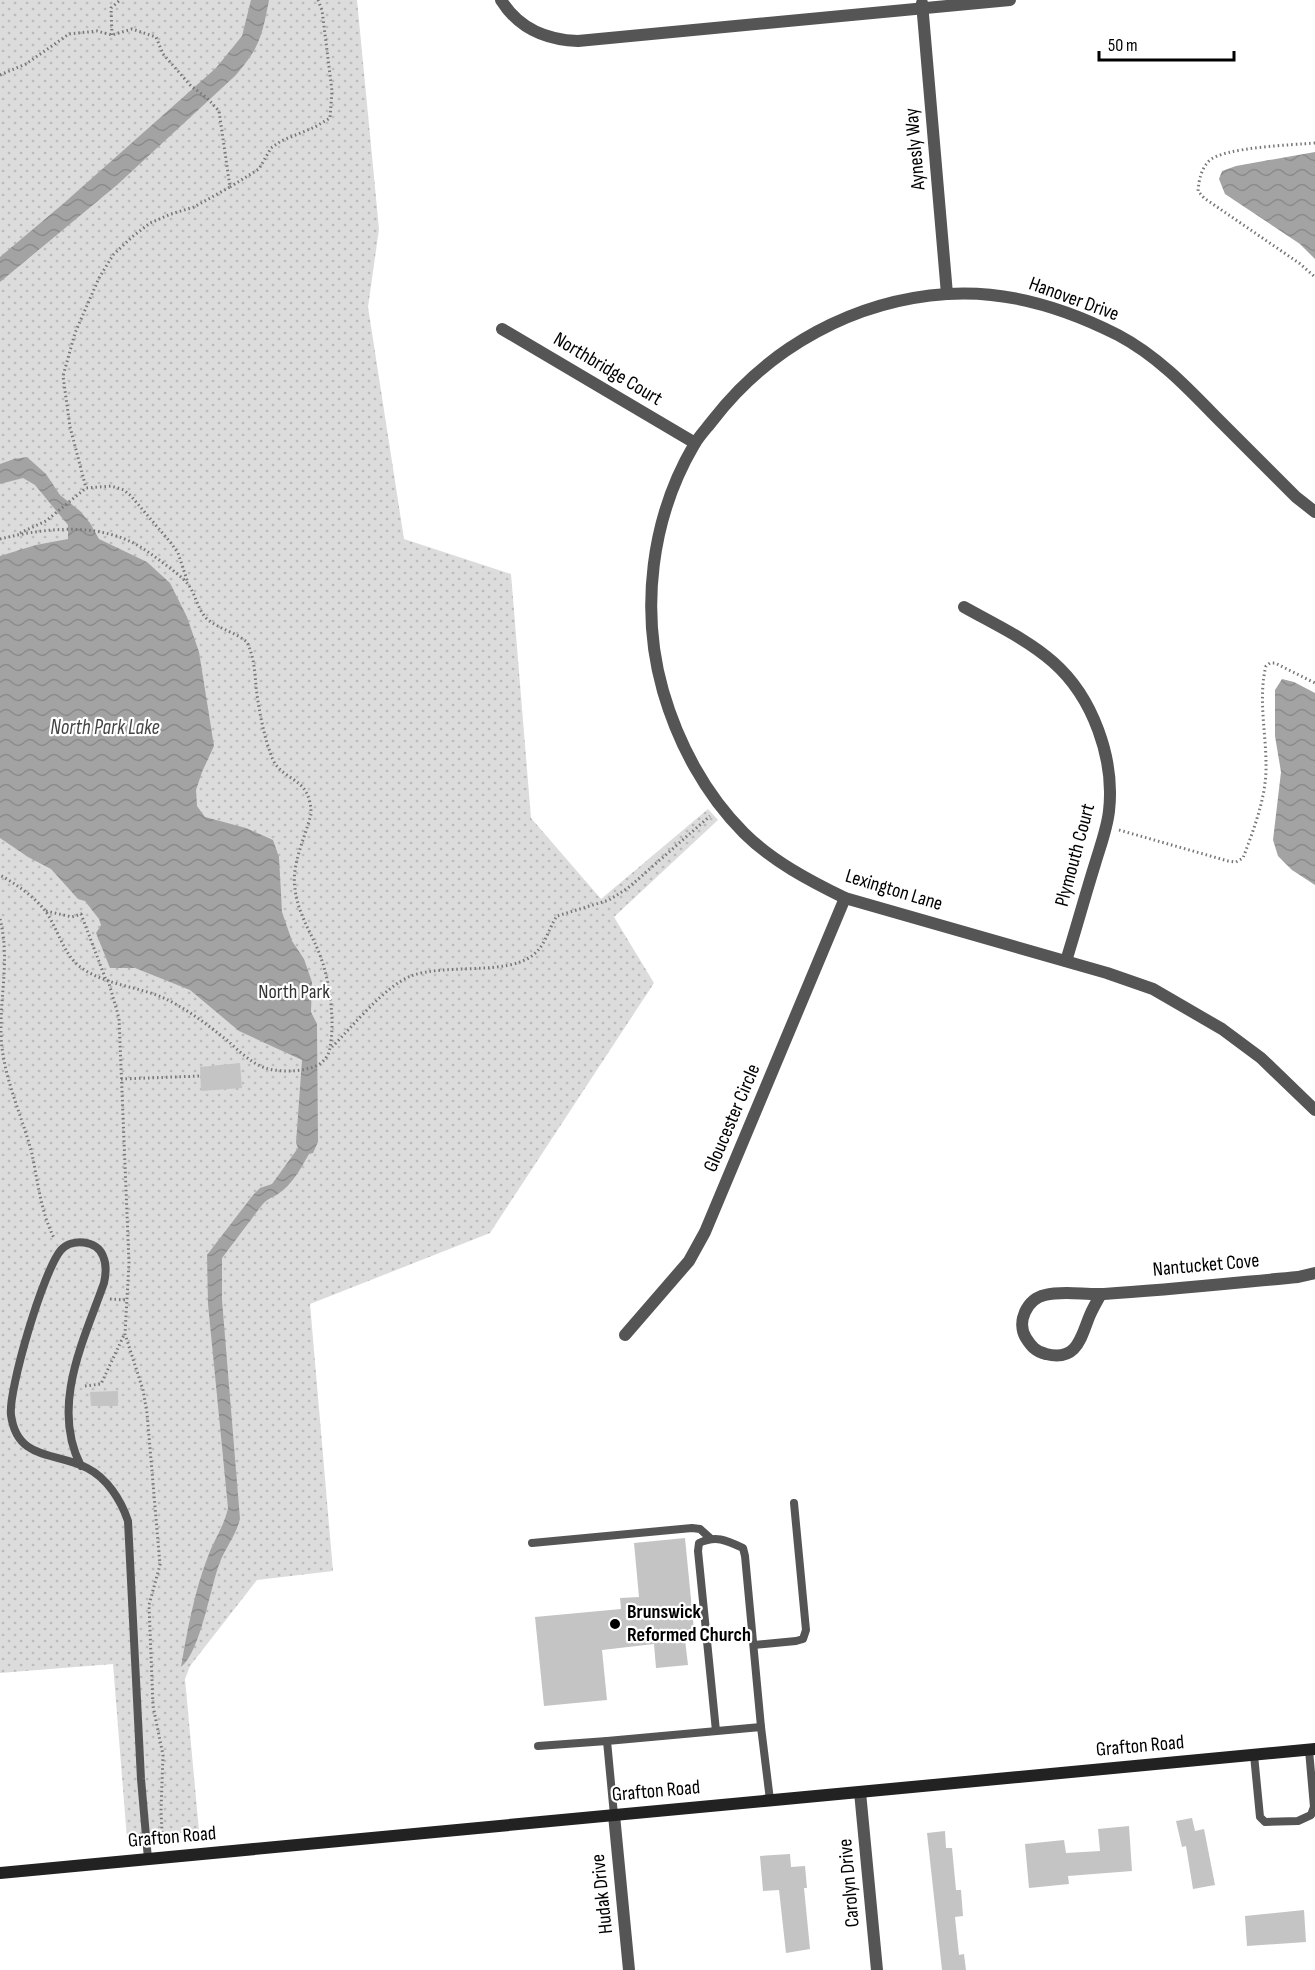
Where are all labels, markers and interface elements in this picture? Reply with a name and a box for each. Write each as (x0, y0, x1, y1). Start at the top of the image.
scale bar (1099, 24, 1234, 62)
text: 50 m (1108, 35, 1138, 56)
street label: Aynesly Way (899, 107, 931, 192)
street label: Hanover Drive (1026, 272, 1122, 326)
street label: Northbridge Court (549, 327, 667, 411)
water label: North Park Lake (50, 715, 160, 740)
street label: Plymouth Court (1050, 801, 1100, 909)
street label: Lexington Lane (842, 864, 946, 916)
park label: North Park (258, 980, 330, 1004)
street label: Gloucester Circle (698, 1060, 766, 1176)
street label: Nantucket Cove (1152, 1248, 1260, 1282)
place label: Brunswick Reformed Church (627, 1600, 751, 1647)
marker: Brunswick Reformed Church (608, 1617, 622, 1631)
street label: Grafton Road (1095, 1730, 1185, 1762)
street label: Grafton Road (611, 1775, 701, 1807)
street label: Grafton Road (127, 1821, 217, 1853)
street label: Carolyn Drive (833, 1838, 865, 1928)
street label: Hudak Drive (586, 1853, 618, 1935)

